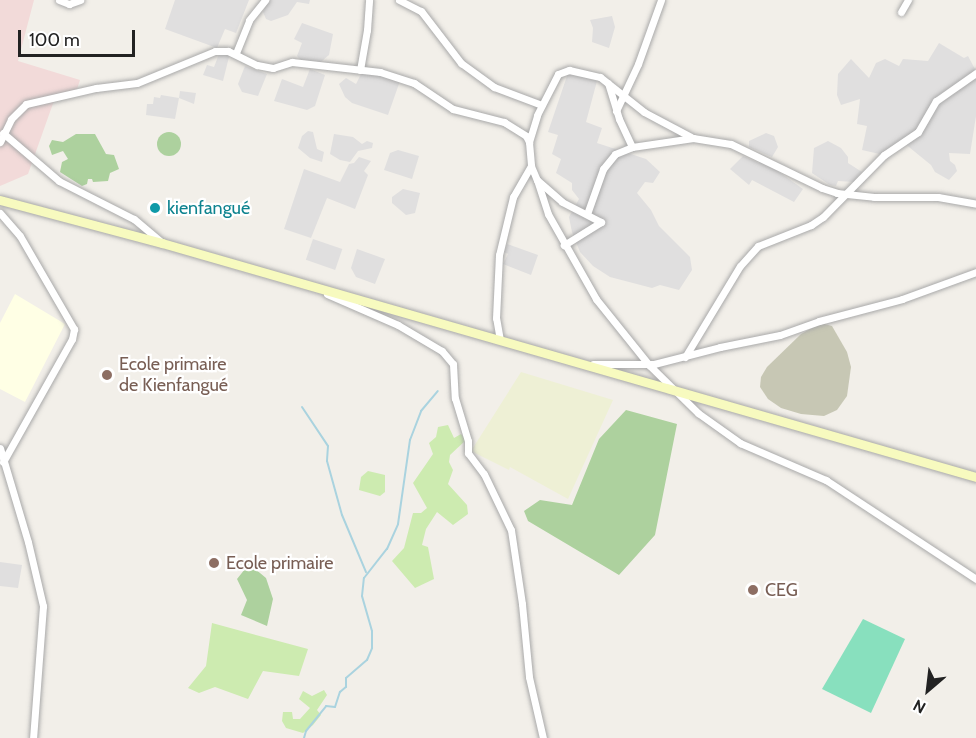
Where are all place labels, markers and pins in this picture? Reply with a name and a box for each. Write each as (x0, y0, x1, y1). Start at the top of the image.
place label: kienfangué (167, 197, 250, 219)
marker: kienfangué (148, 201, 162, 215)
place label: Ecole primaire de Kienfangué (119, 354, 228, 397)
marker: Ecole primaire de Kienfangué (100, 368, 114, 382)
place label: Ecole primaire (226, 552, 333, 574)
marker: Ecole primaire (207, 556, 221, 570)
place label: CEG (765, 579, 798, 601)
marker: CEG (746, 583, 760, 597)

